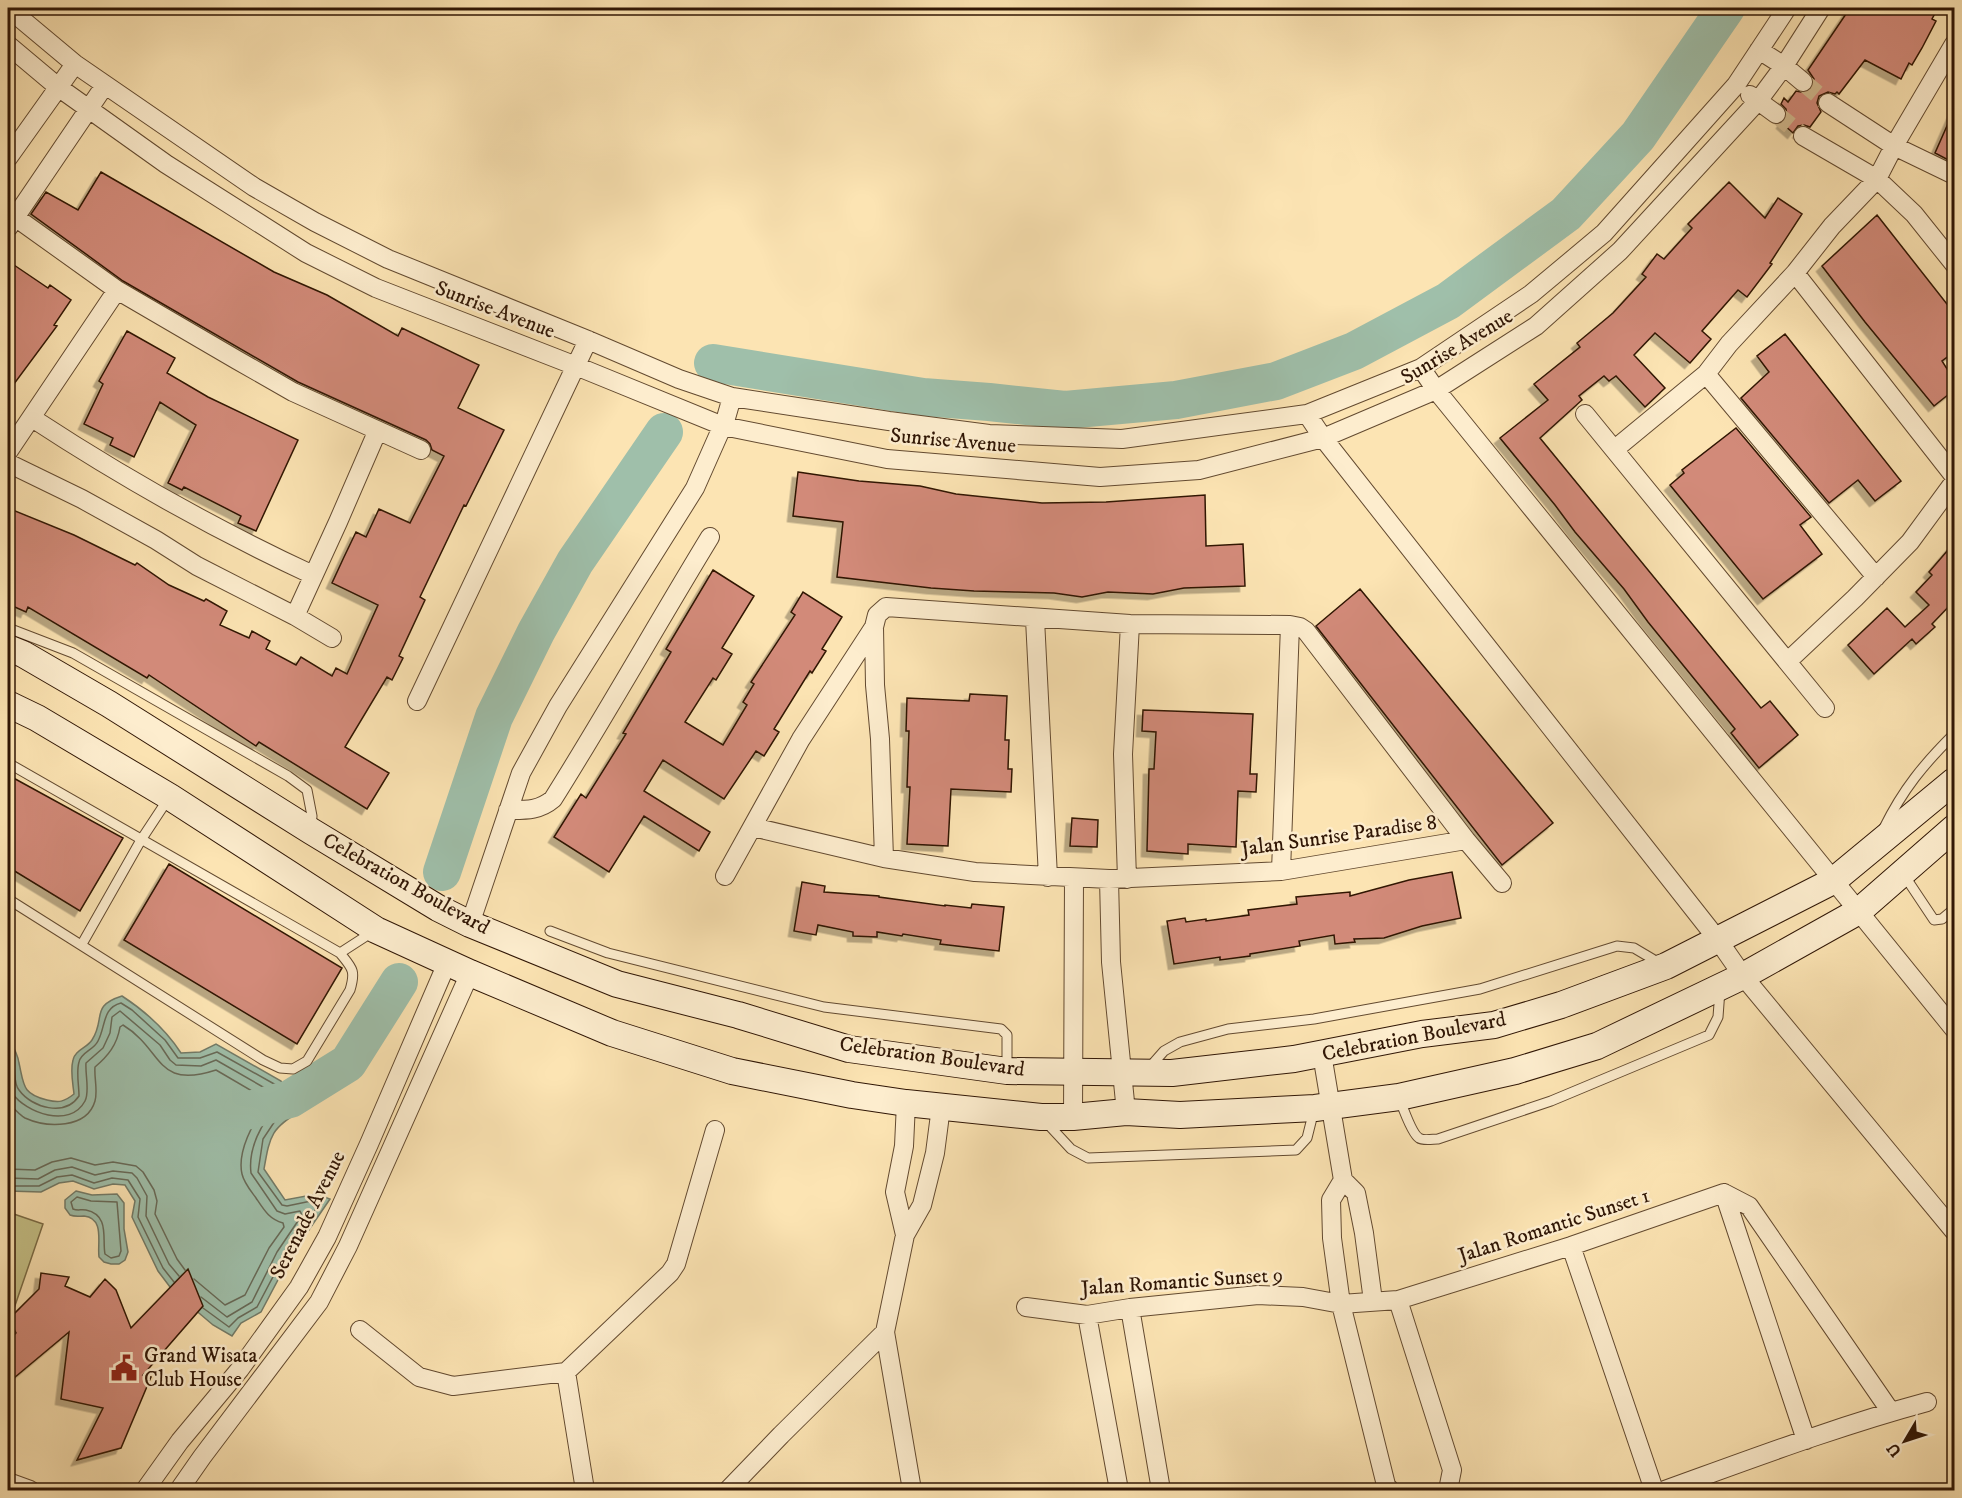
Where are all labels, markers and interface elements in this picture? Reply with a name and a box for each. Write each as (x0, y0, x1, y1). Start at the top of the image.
street label: Sunrise Avenue (431, 275, 559, 345)
street label: Sunrise Avenue (1396, 303, 1518, 391)
street label: Sunrise Avenue (889, 423, 1017, 459)
street label: Jalan Sunrise Paradise 8 (1237, 809, 1439, 863)
street label: Celebration Boulevard (318, 827, 494, 941)
street label: Celebration Boulevard (1320, 1006, 1509, 1068)
street label: Celebration Boulevard (838, 1031, 1027, 1083)
street label: Serenade Avenue (265, 1146, 352, 1283)
street label: Jalan Romantic Sunset 1 (1453, 1183, 1653, 1270)
street label: Jalan Romantic Sunset 9 (1078, 1262, 1284, 1302)
place label: Grand Wisata Club House (144, 1343, 258, 1393)
public building icon: Grand Wisata Club House (109, 1353, 139, 1383)
north arrow (1875, 1411, 1935, 1471)
text: U (1882, 1438, 1906, 1461)

